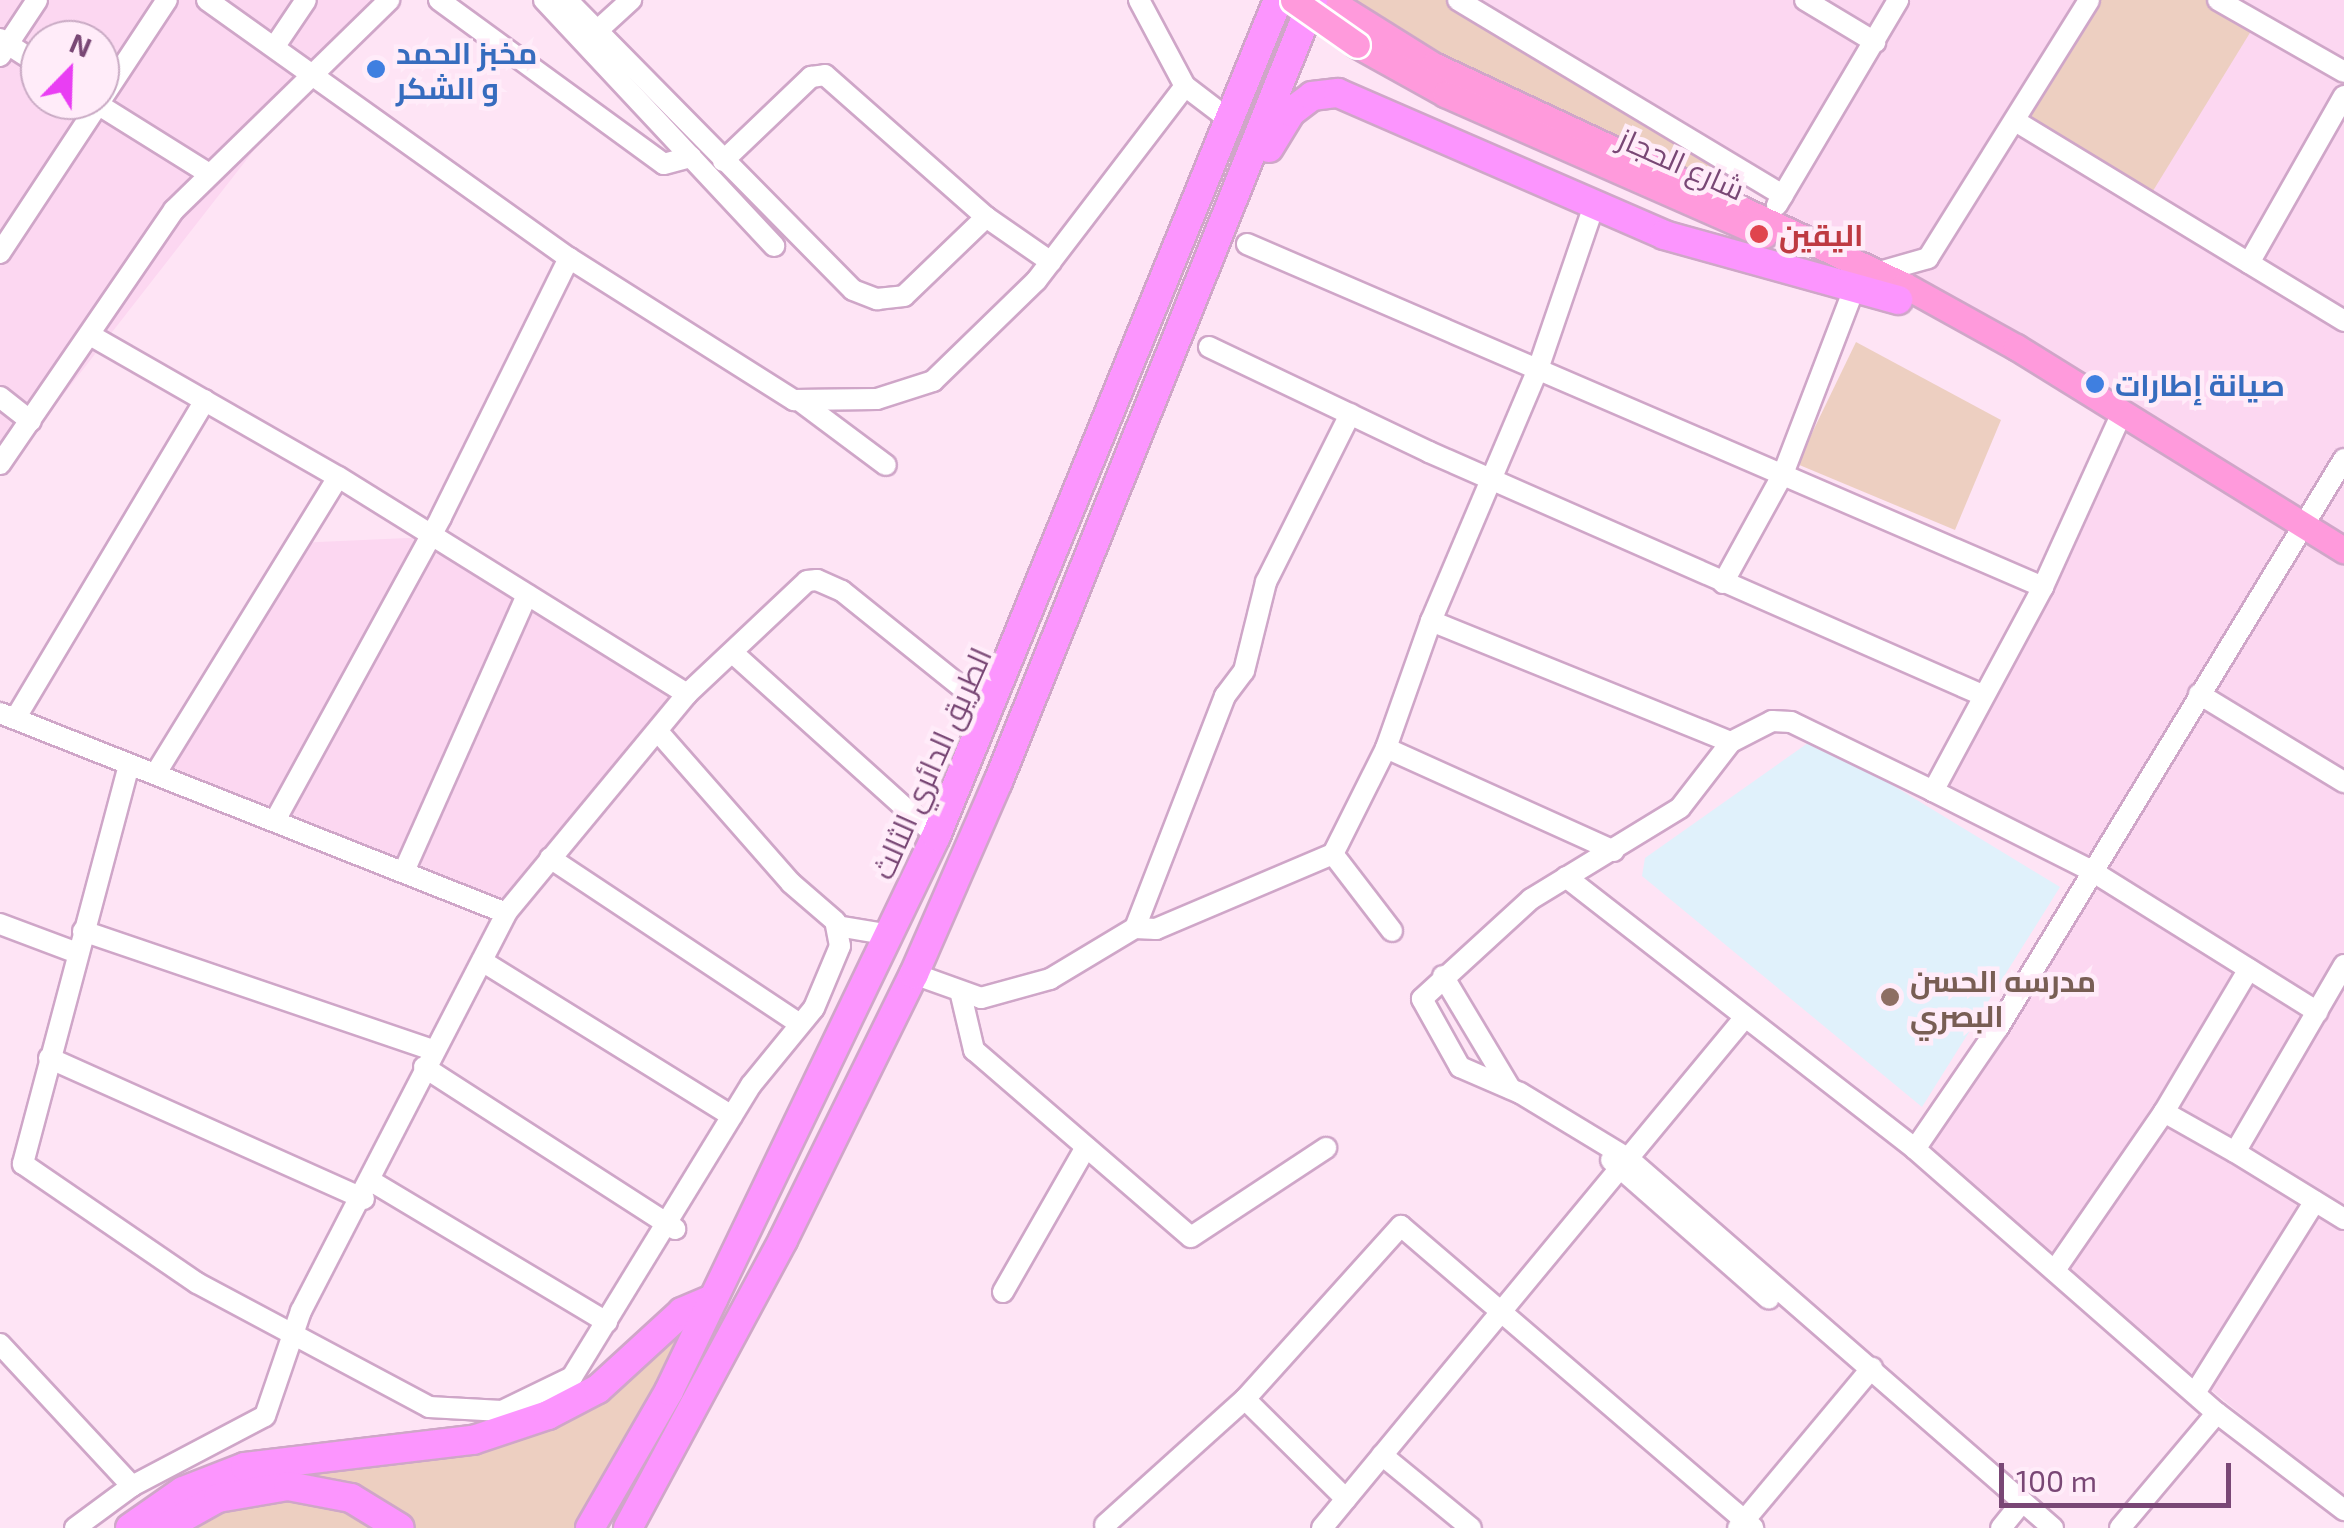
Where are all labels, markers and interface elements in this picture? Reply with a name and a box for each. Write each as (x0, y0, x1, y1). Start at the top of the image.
north arrow (20, 20, 120, 120)
text: N (65, 25, 97, 64)
place label: مخبز الحمد و الشكر (396, 34, 537, 104)
marker: مخبز الحمد و الشكر (365, 58, 387, 80)
street label: شارع الحجاز (1613, 119, 1751, 207)
place label: اليقين (1779, 216, 1863, 252)
marker: اليقين (1748, 223, 1770, 245)
place label: صيانة إطارات (2115, 366, 2285, 402)
marker: صيانة إطارات (2084, 373, 2106, 395)
street label: الطريق الدائري الثالث (864, 642, 998, 884)
place label: مدرسه الحسن البصري (1910, 962, 2096, 1032)
marker: مدرسه الحسن البصري (1879, 986, 1901, 1008)
scale bar (2004, 1443, 2236, 1505)
text: 100 m (2016, 1462, 2097, 1498)

